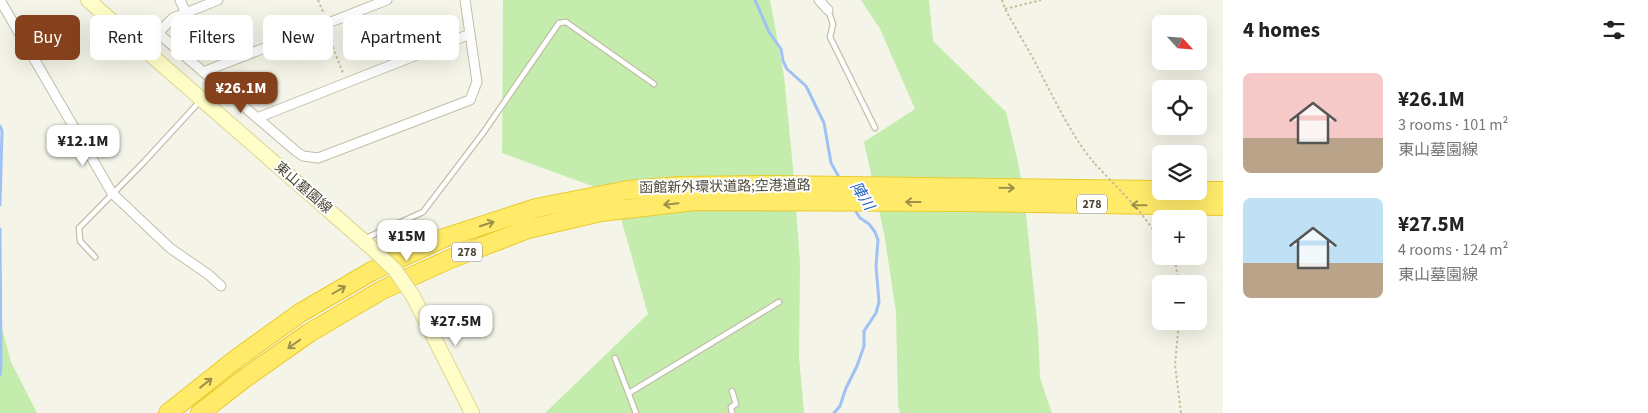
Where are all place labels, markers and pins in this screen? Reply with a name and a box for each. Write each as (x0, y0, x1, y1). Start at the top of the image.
pin: ¥26.1M (200, 72, 282, 114)
pin: ¥12.1M (42, 124, 124, 167)
pin: ¥15M (377, 220, 437, 262)
pin: ¥27.5M (415, 304, 497, 347)

